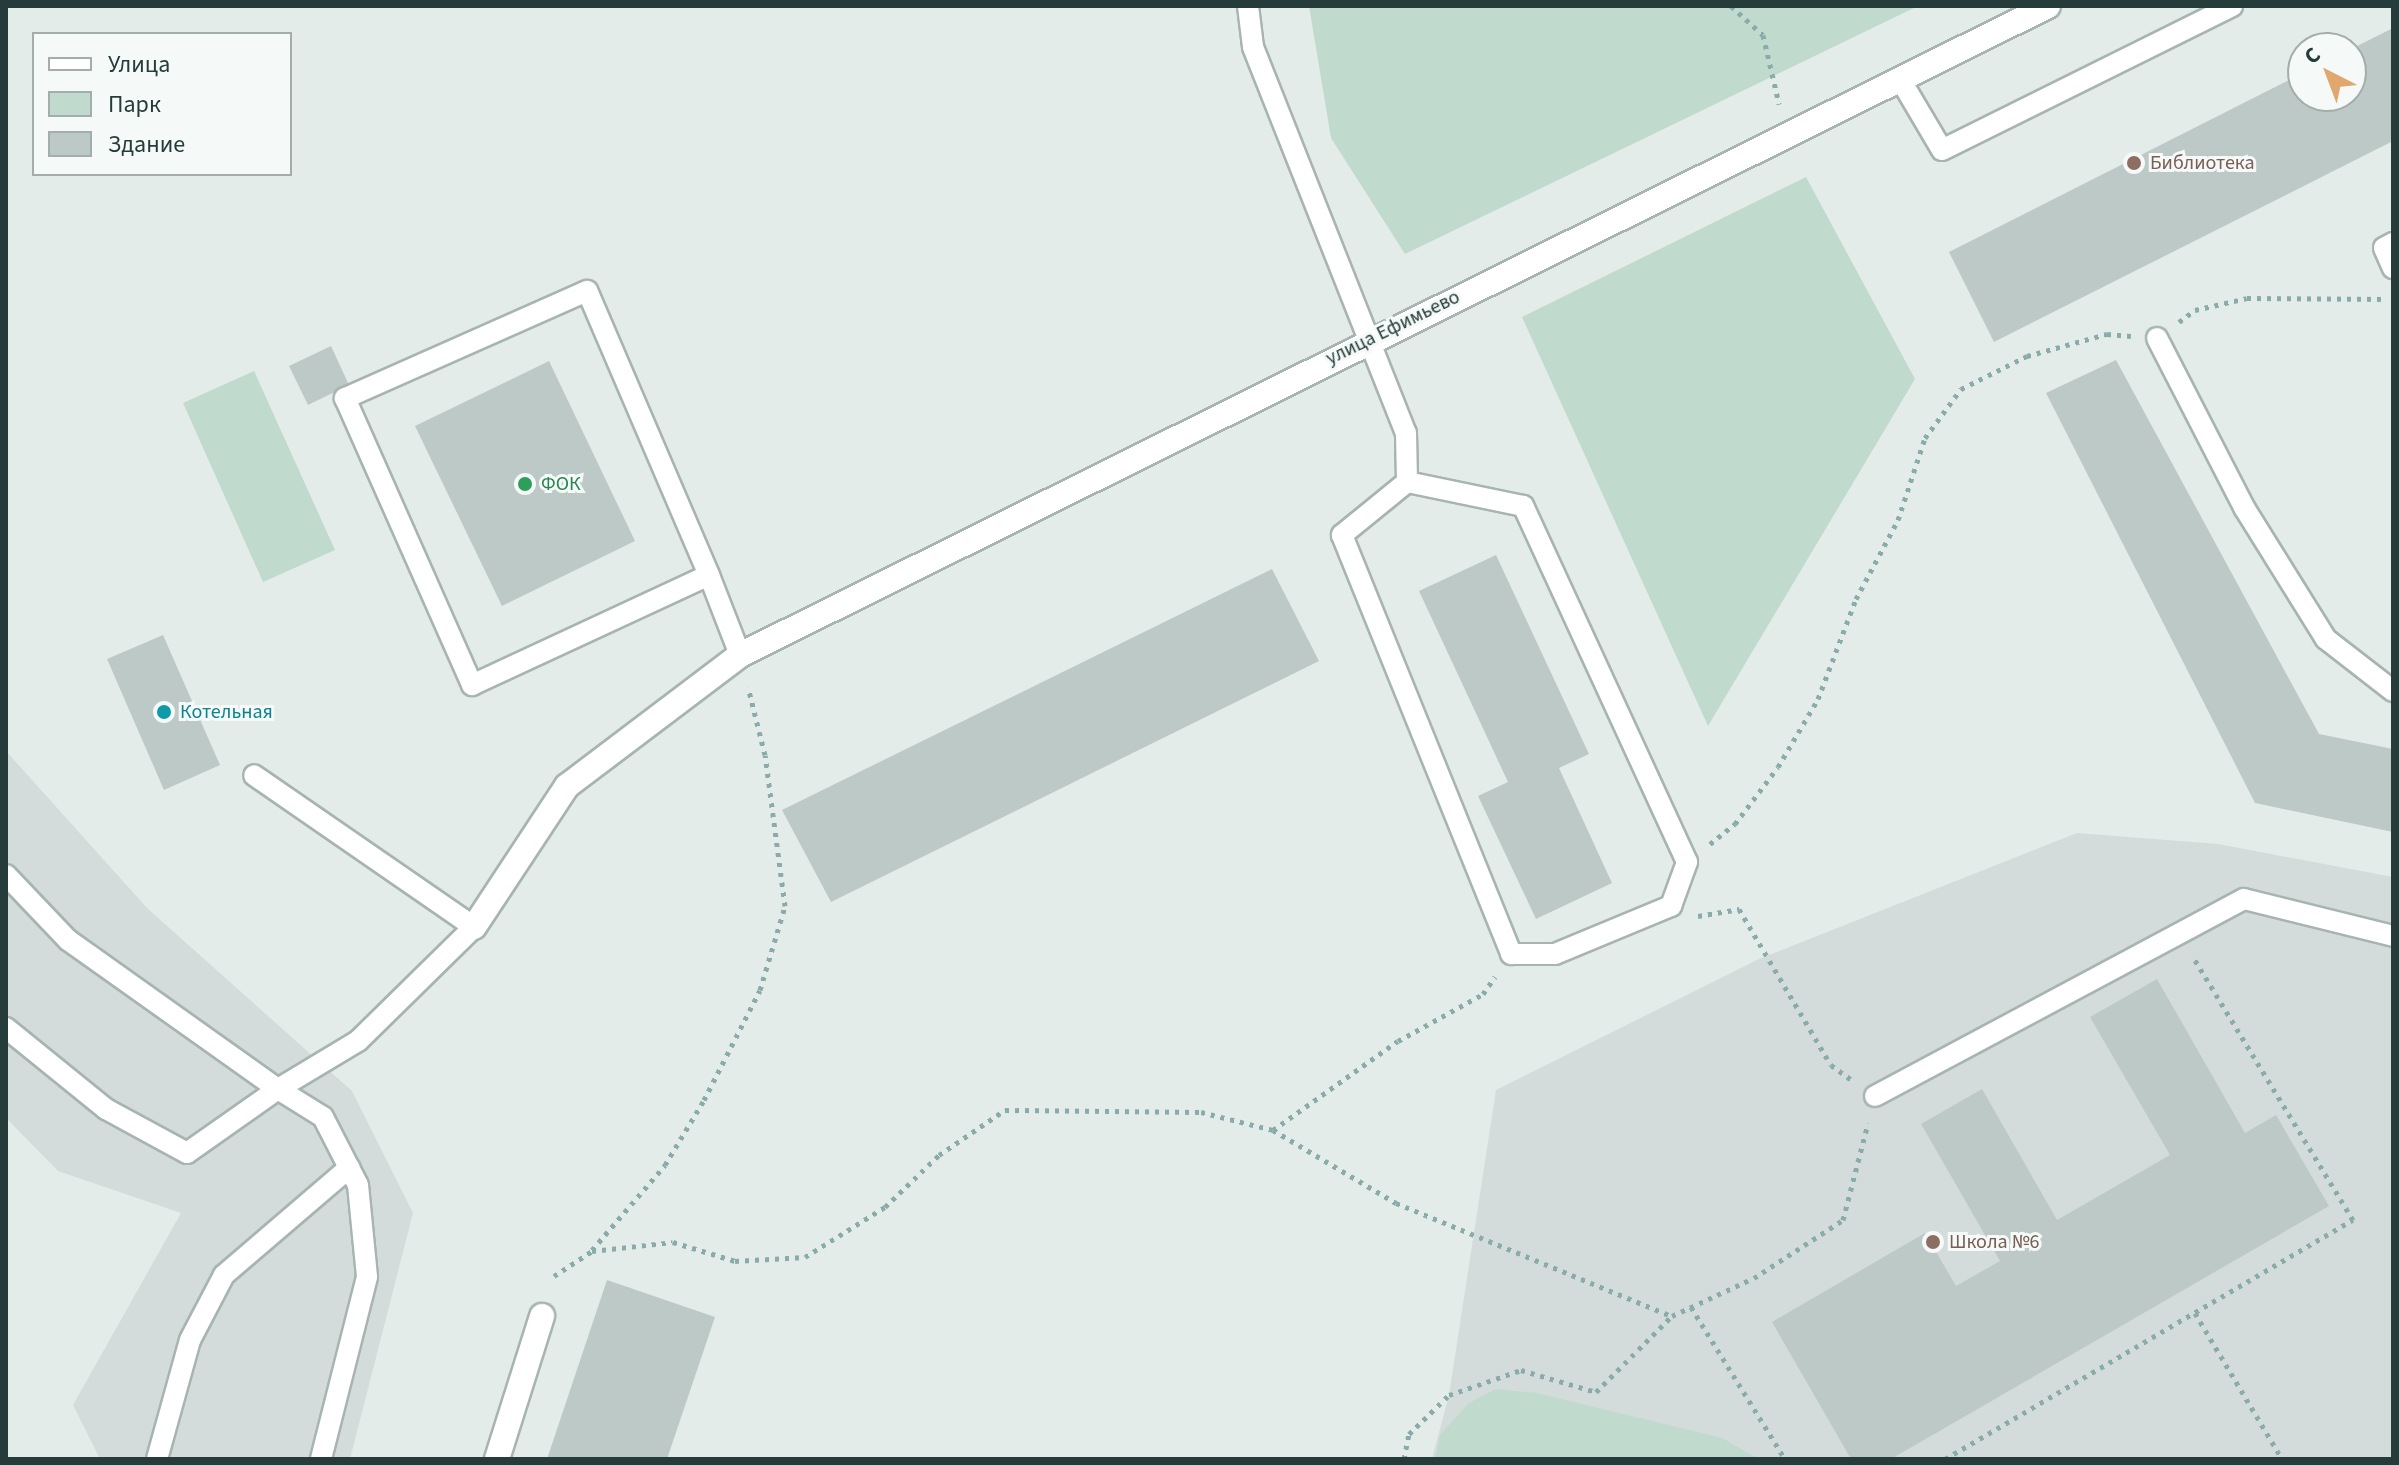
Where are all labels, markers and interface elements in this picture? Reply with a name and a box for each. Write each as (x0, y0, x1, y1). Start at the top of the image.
legend (32, 32, 292, 176)
north arrow (2287, 32, 2367, 112)
text: С (2297, 39, 2328, 72)
text: Улица (108, 47, 170, 82)
text: Парк (108, 87, 161, 122)
text: Здание (108, 127, 185, 162)
place label: Библиотека (2150, 151, 2255, 175)
marker: Библиотека (2125, 154, 2143, 172)
street label: улица Ефимьево (1322, 285, 1464, 371)
place label: ФОК (541, 472, 580, 496)
marker: ФОК (516, 475, 534, 493)
place label: Котельная (180, 700, 273, 724)
marker: Котельная (155, 703, 173, 721)
place label: Школа №6 (1949, 1230, 2039, 1254)
marker: Школа №6 (1924, 1233, 1942, 1251)

